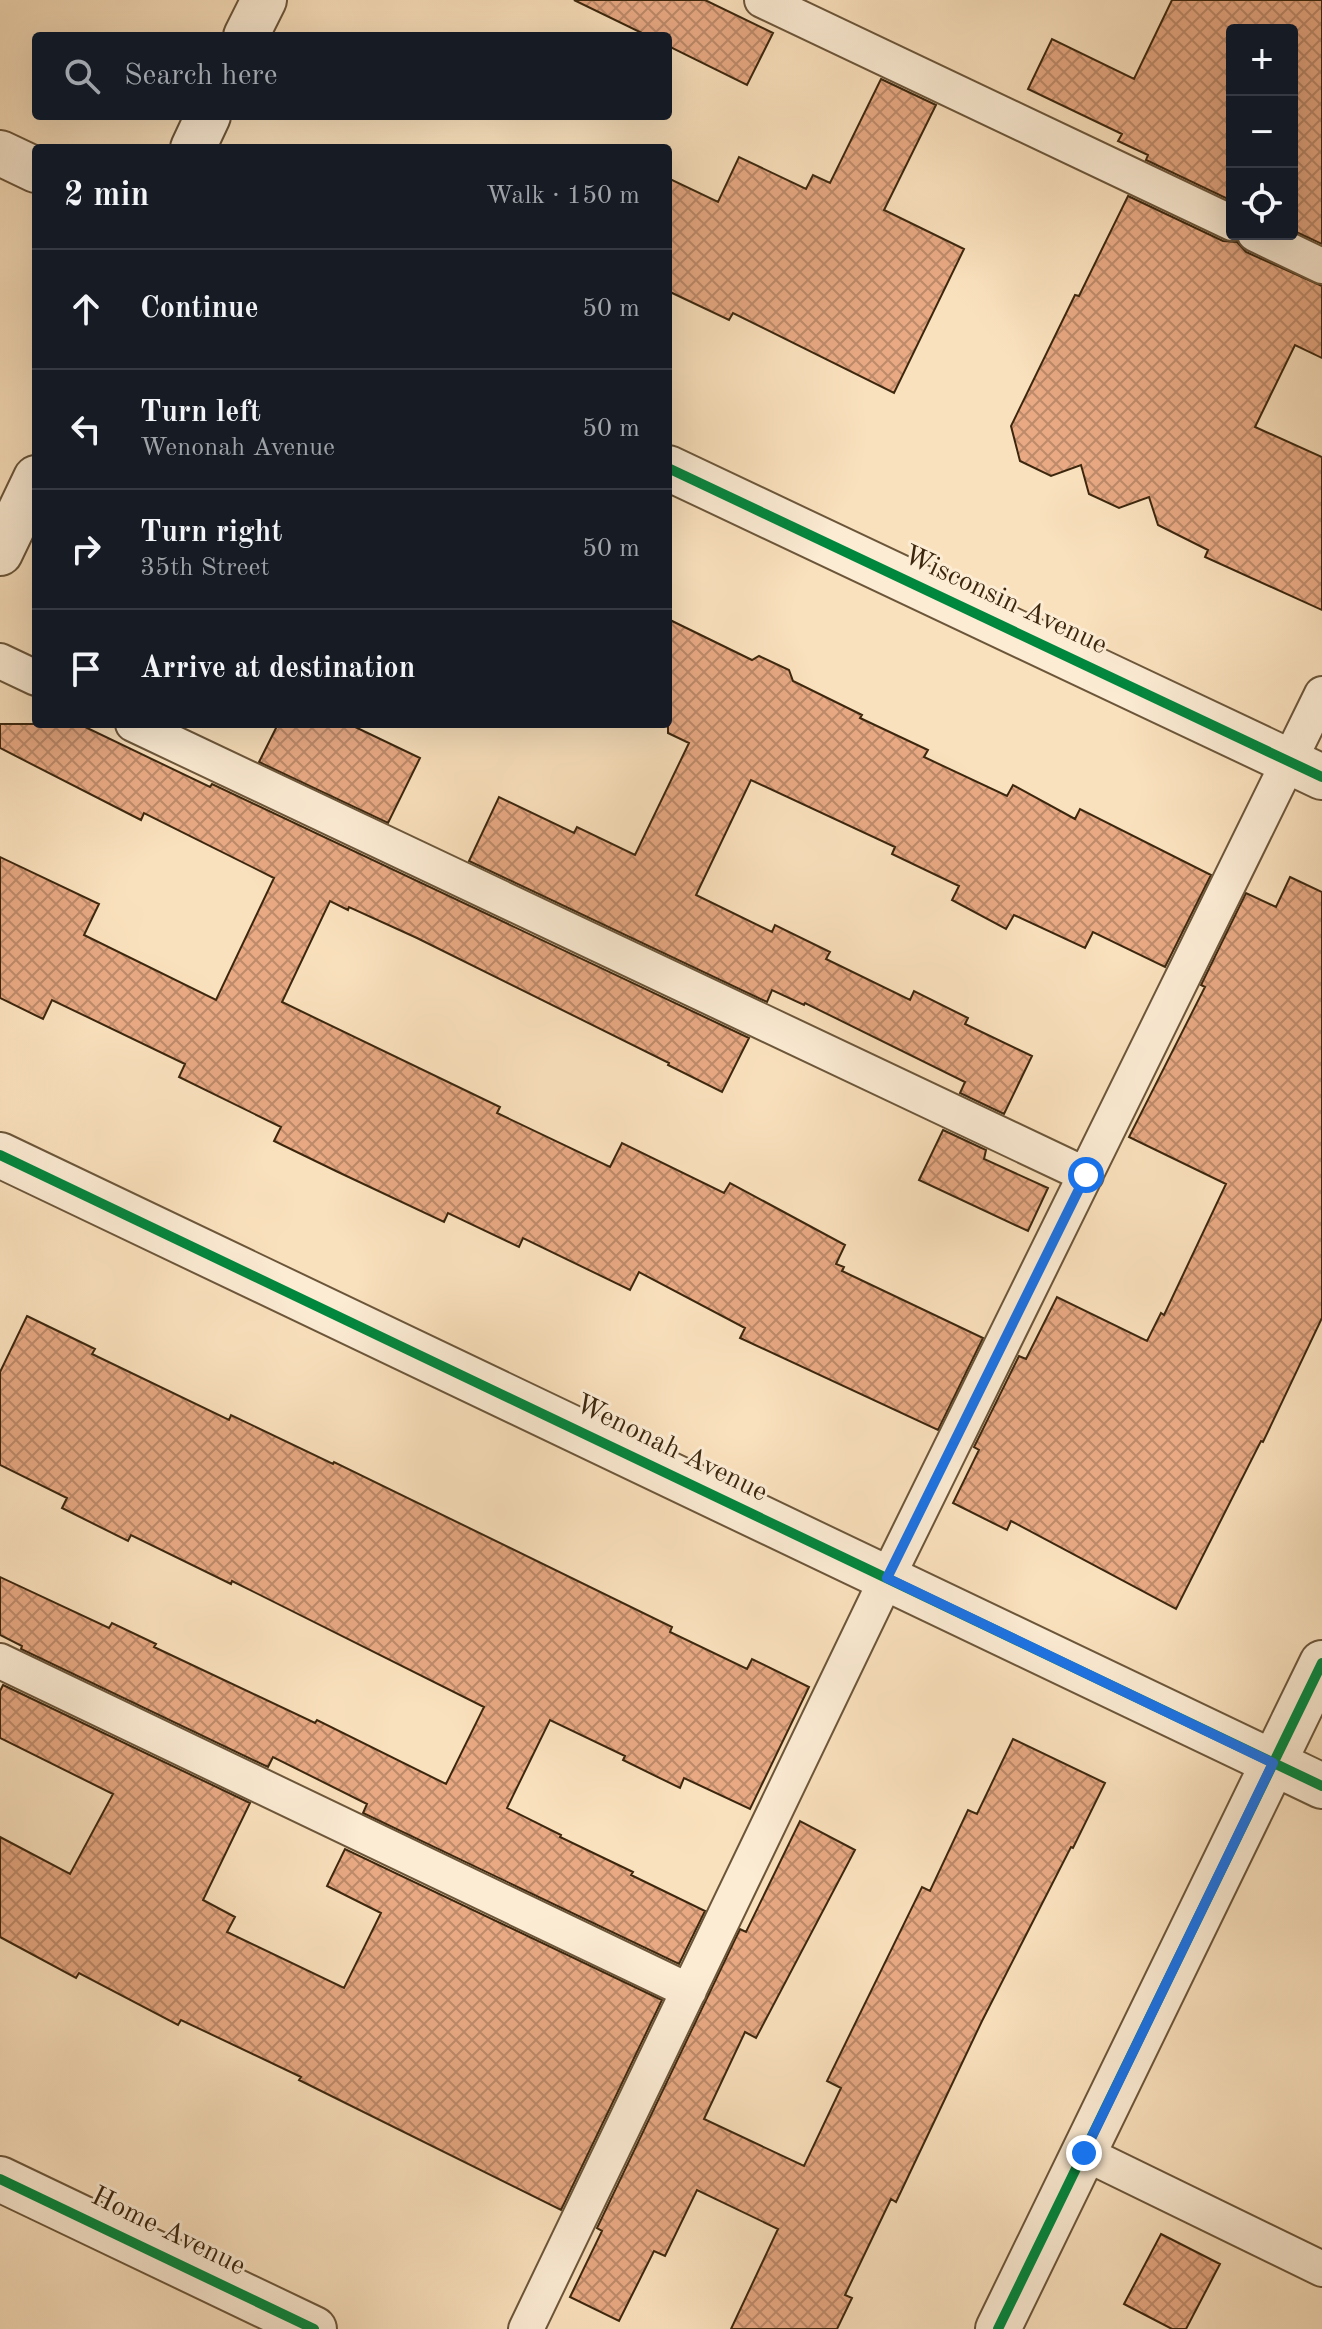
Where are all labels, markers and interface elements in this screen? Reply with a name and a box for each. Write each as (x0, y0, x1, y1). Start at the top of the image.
map controls (1226, 24, 1298, 240)
button: + (1226, 24, 1298, 96)
search box (32, 32, 672, 120)
icon: search (60, 54, 104, 98)
text: Search here (124, 61, 278, 91)
button: − (1226, 96, 1298, 168)
button: locate (1226, 168, 1298, 240)
text: 2 min (64, 179, 149, 213)
text: Walk · 150 m (486, 183, 640, 209)
icon: ahead (64, 287, 108, 331)
text: Continue (140, 294, 259, 324)
text: 50 m (582, 296, 640, 322)
text: Turn left (140, 398, 261, 428)
icon: left (64, 407, 108, 451)
text: 50 m (582, 416, 640, 442)
text: Wenonah Avenue (140, 435, 335, 461)
text: Turn right (140, 518, 282, 548)
icon: right (64, 527, 108, 571)
text: 50 m (582, 536, 640, 562)
street label: Wisconsin Avenue (899, 542, 1111, 660)
text: 35th Street (140, 555, 270, 581)
icon: arrive (64, 647, 108, 691)
text: Arrive at destination (140, 654, 415, 684)
route start (1068, 1157, 1104, 1193)
street label: Wenonah Avenue (570, 1390, 772, 1508)
route end (1066, 2135, 1102, 2171)
street label: Home Avenue (86, 2183, 250, 2281)

